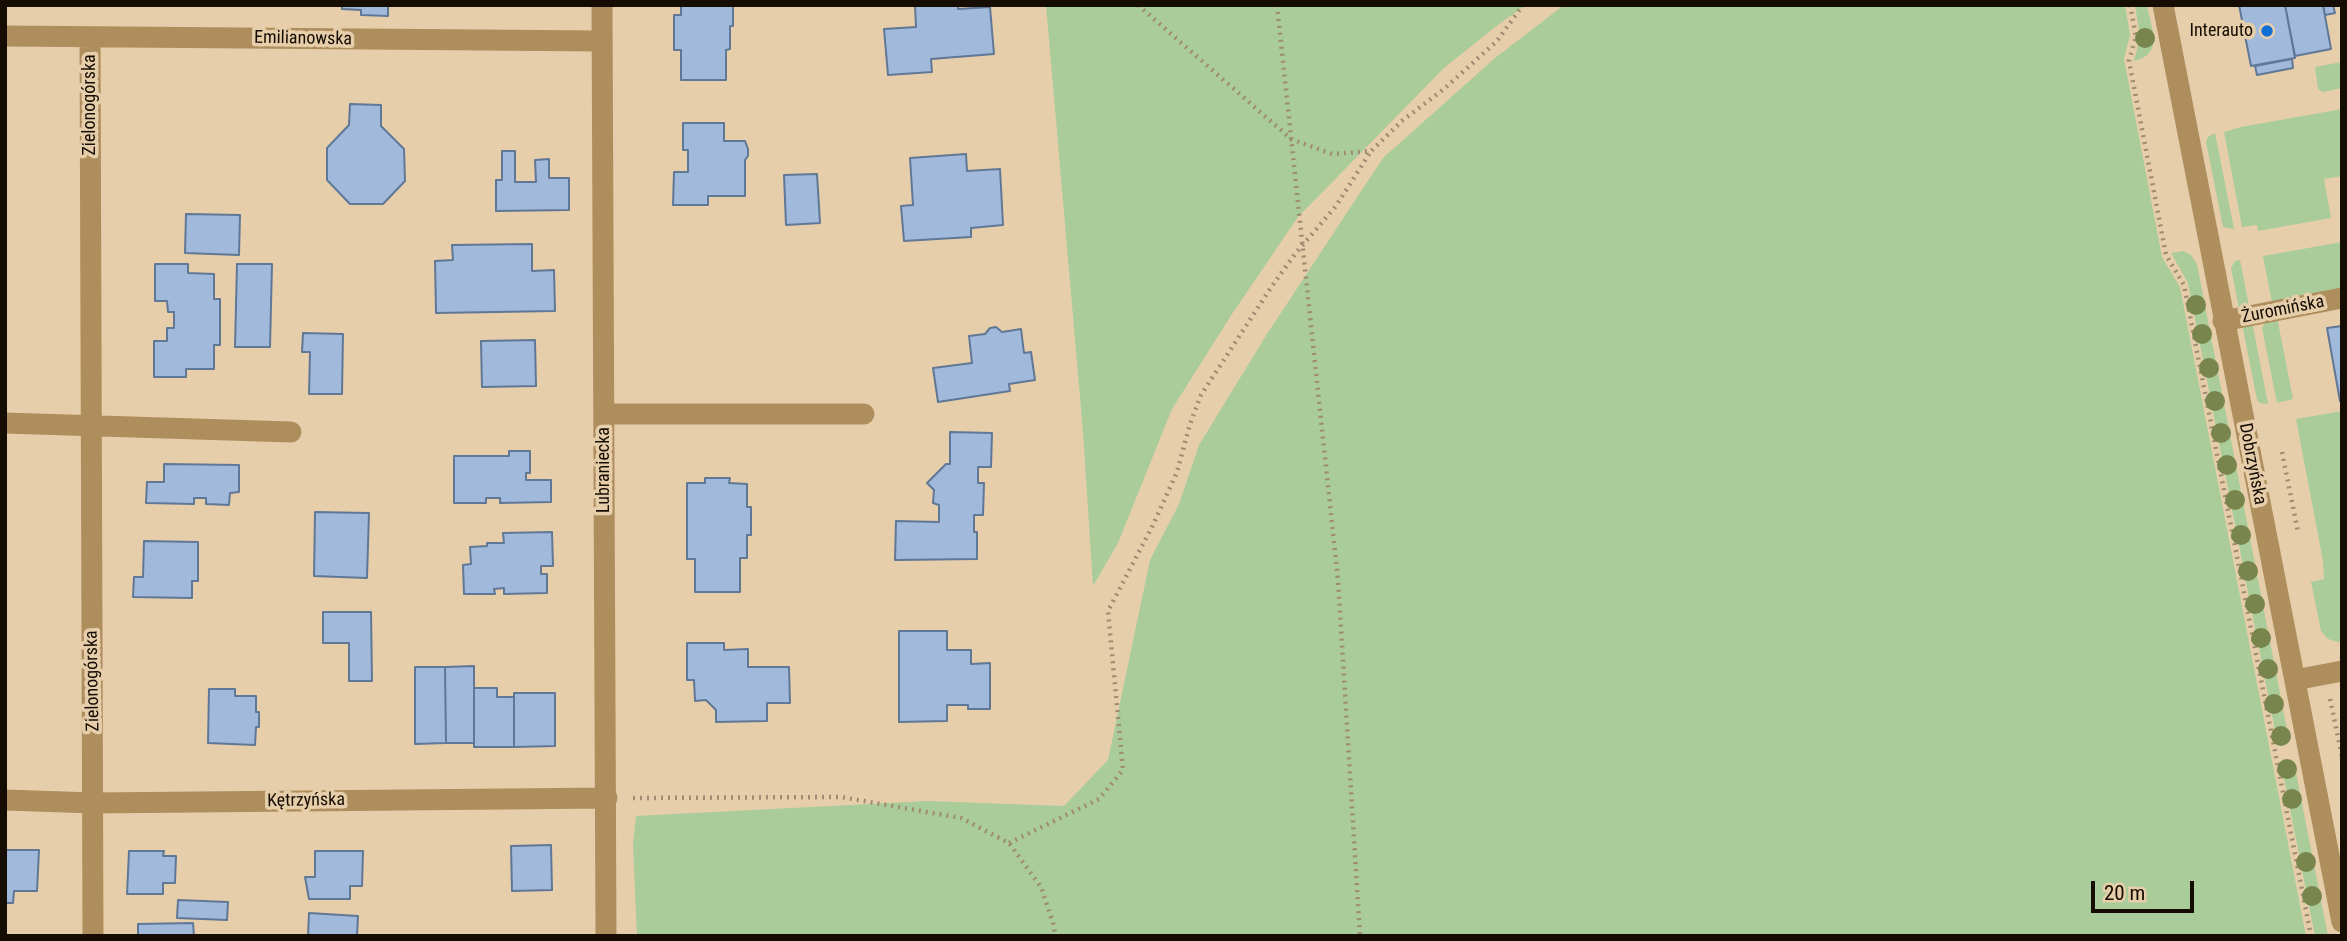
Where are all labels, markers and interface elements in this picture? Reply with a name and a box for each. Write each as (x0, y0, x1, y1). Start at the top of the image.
place label: Interauto (2189, 20, 2253, 42)
marker: Interauto (2259, 23, 2275, 39)
street label: Emilianowska (254, 27, 352, 51)
street label: Zielonogórska (79, 54, 101, 156)
street label: Żuromińska (2240, 291, 2326, 329)
street label: Dobrzyńska (2234, 421, 2270, 507)
street label: Lubraniecka (593, 427, 615, 513)
street label: Zielonogórska (81, 630, 105, 732)
street label: Kętrzyńska (267, 790, 345, 812)
scale bar (2095, 867, 2198, 911)
text: 20 m (2104, 881, 2145, 905)

